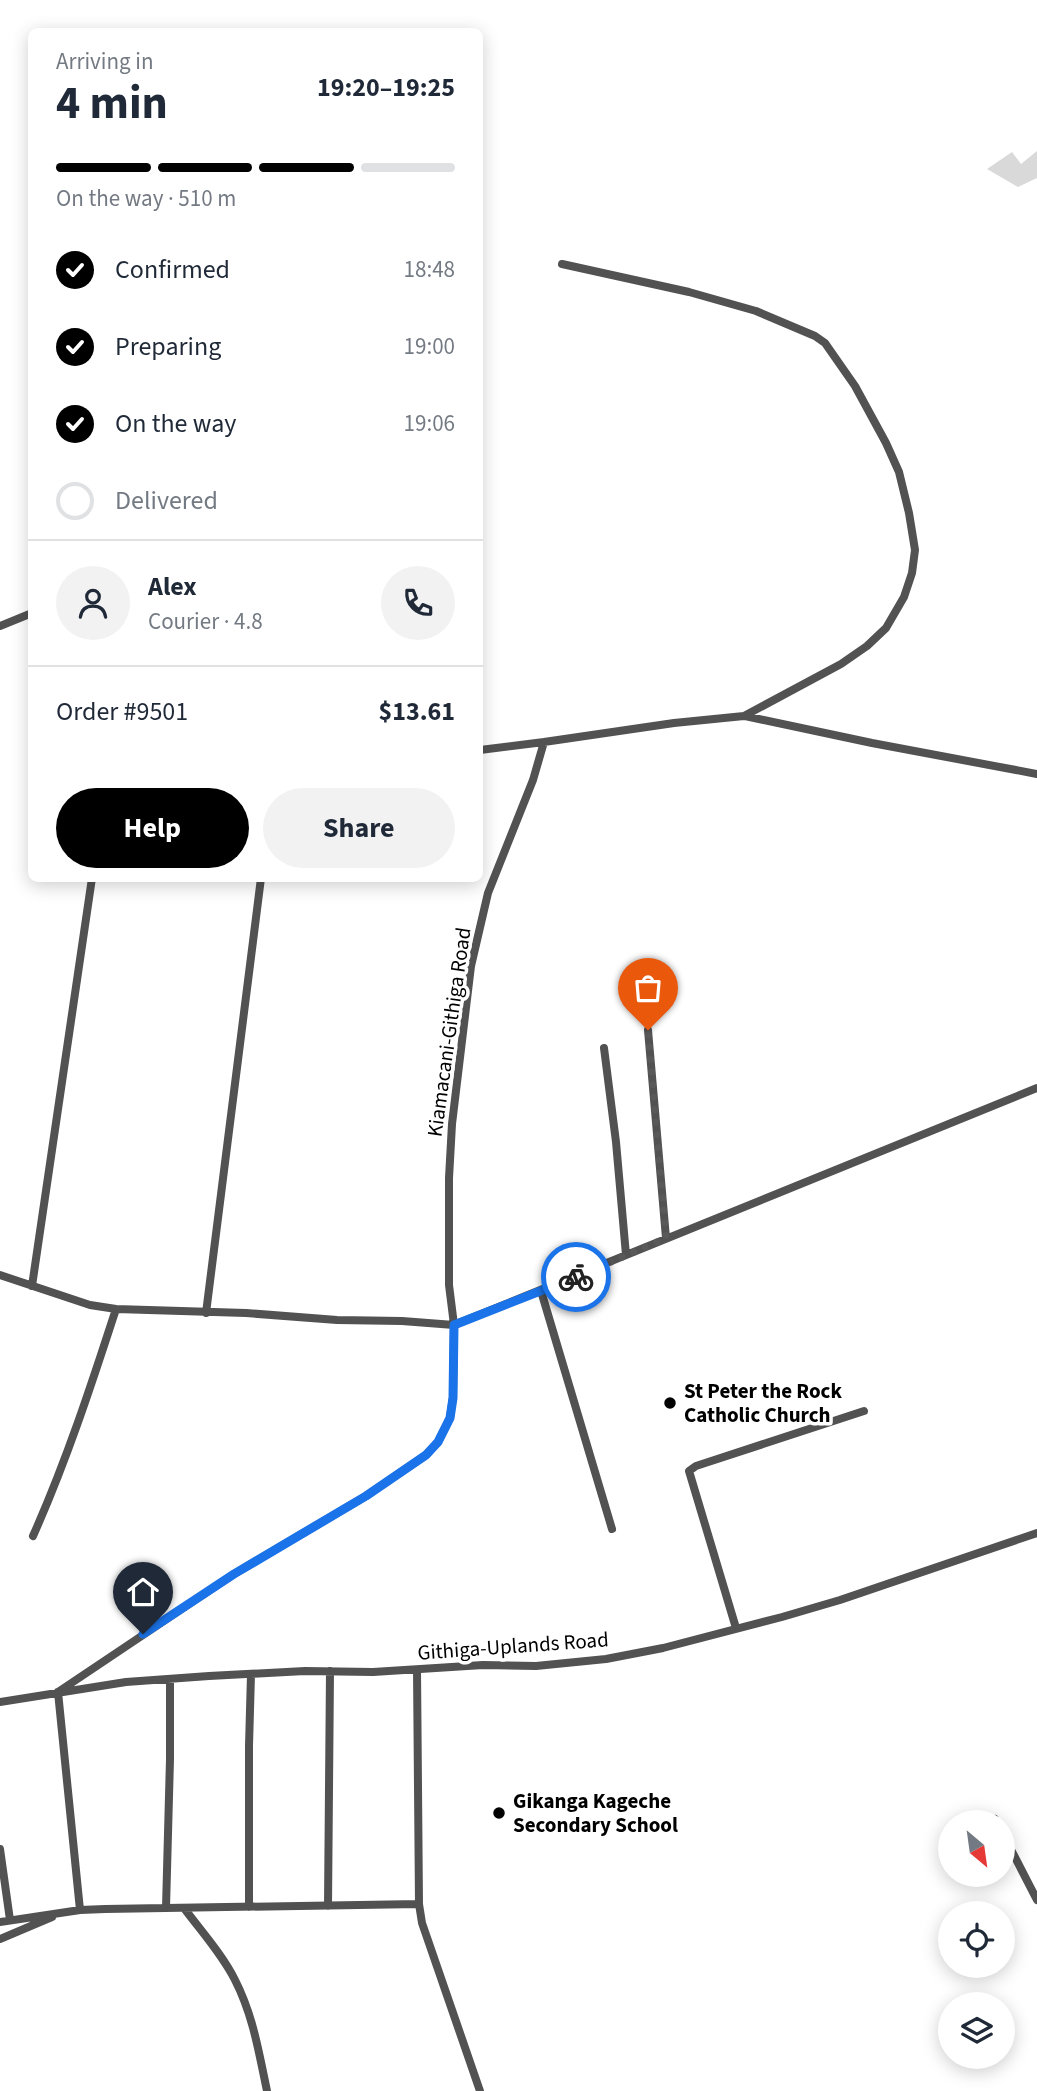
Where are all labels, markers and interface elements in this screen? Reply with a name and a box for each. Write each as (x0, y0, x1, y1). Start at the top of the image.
text: Arriving in (56, 45, 154, 78)
text: 19:20–19:25 (317, 69, 455, 106)
text: 4 min (56, 71, 168, 136)
text: On the way · 510 m (56, 182, 236, 215)
icon: check (56, 251, 94, 289)
text: Confirmed (115, 251, 230, 288)
text: 18:48 (404, 253, 455, 286)
icon: check (56, 328, 94, 366)
text: Preparing (115, 328, 221, 365)
text: 19:00 (404, 330, 455, 363)
icon: check (56, 405, 94, 443)
text: On the way (115, 405, 236, 442)
text: 19:06 (404, 407, 455, 440)
text: Delivered (115, 482, 218, 519)
button: person (56, 566, 130, 640)
button: phone (381, 566, 455, 640)
text: Alex (148, 568, 197, 605)
text: Courier · 4.8 (148, 605, 263, 638)
text: Order #9501 (56, 693, 188, 730)
text: $13.61 (379, 693, 455, 730)
button: Help (56, 788, 249, 868)
button: Share (263, 788, 455, 868)
street label: Kiamacani-Githiga Road (419, 925, 479, 1139)
pin (618, 958, 678, 1030)
icon: bag (629, 969, 667, 1007)
courier (541, 1242, 611, 1312)
icon: bike (557, 1258, 595, 1296)
place label: St Peter the Rock Catholic Church (684, 1376, 842, 1430)
marker: St Peter the Rock Catholic Church (662, 1395, 678, 1411)
pin (113, 1562, 173, 1634)
icon: home (124, 1573, 162, 1611)
street label: Githiga-Uplands Road (416, 1624, 610, 1668)
place label: Gikanga Kageche Secondary School (513, 1786, 678, 1840)
marker: Gikanga Kageche Secondary School (491, 1805, 507, 1821)
north arrow (938, 1810, 1015, 1886)
map controls (938, 1810, 1015, 2069)
button: locate (938, 1901, 1015, 1978)
button: layers (938, 1992, 1015, 2069)

